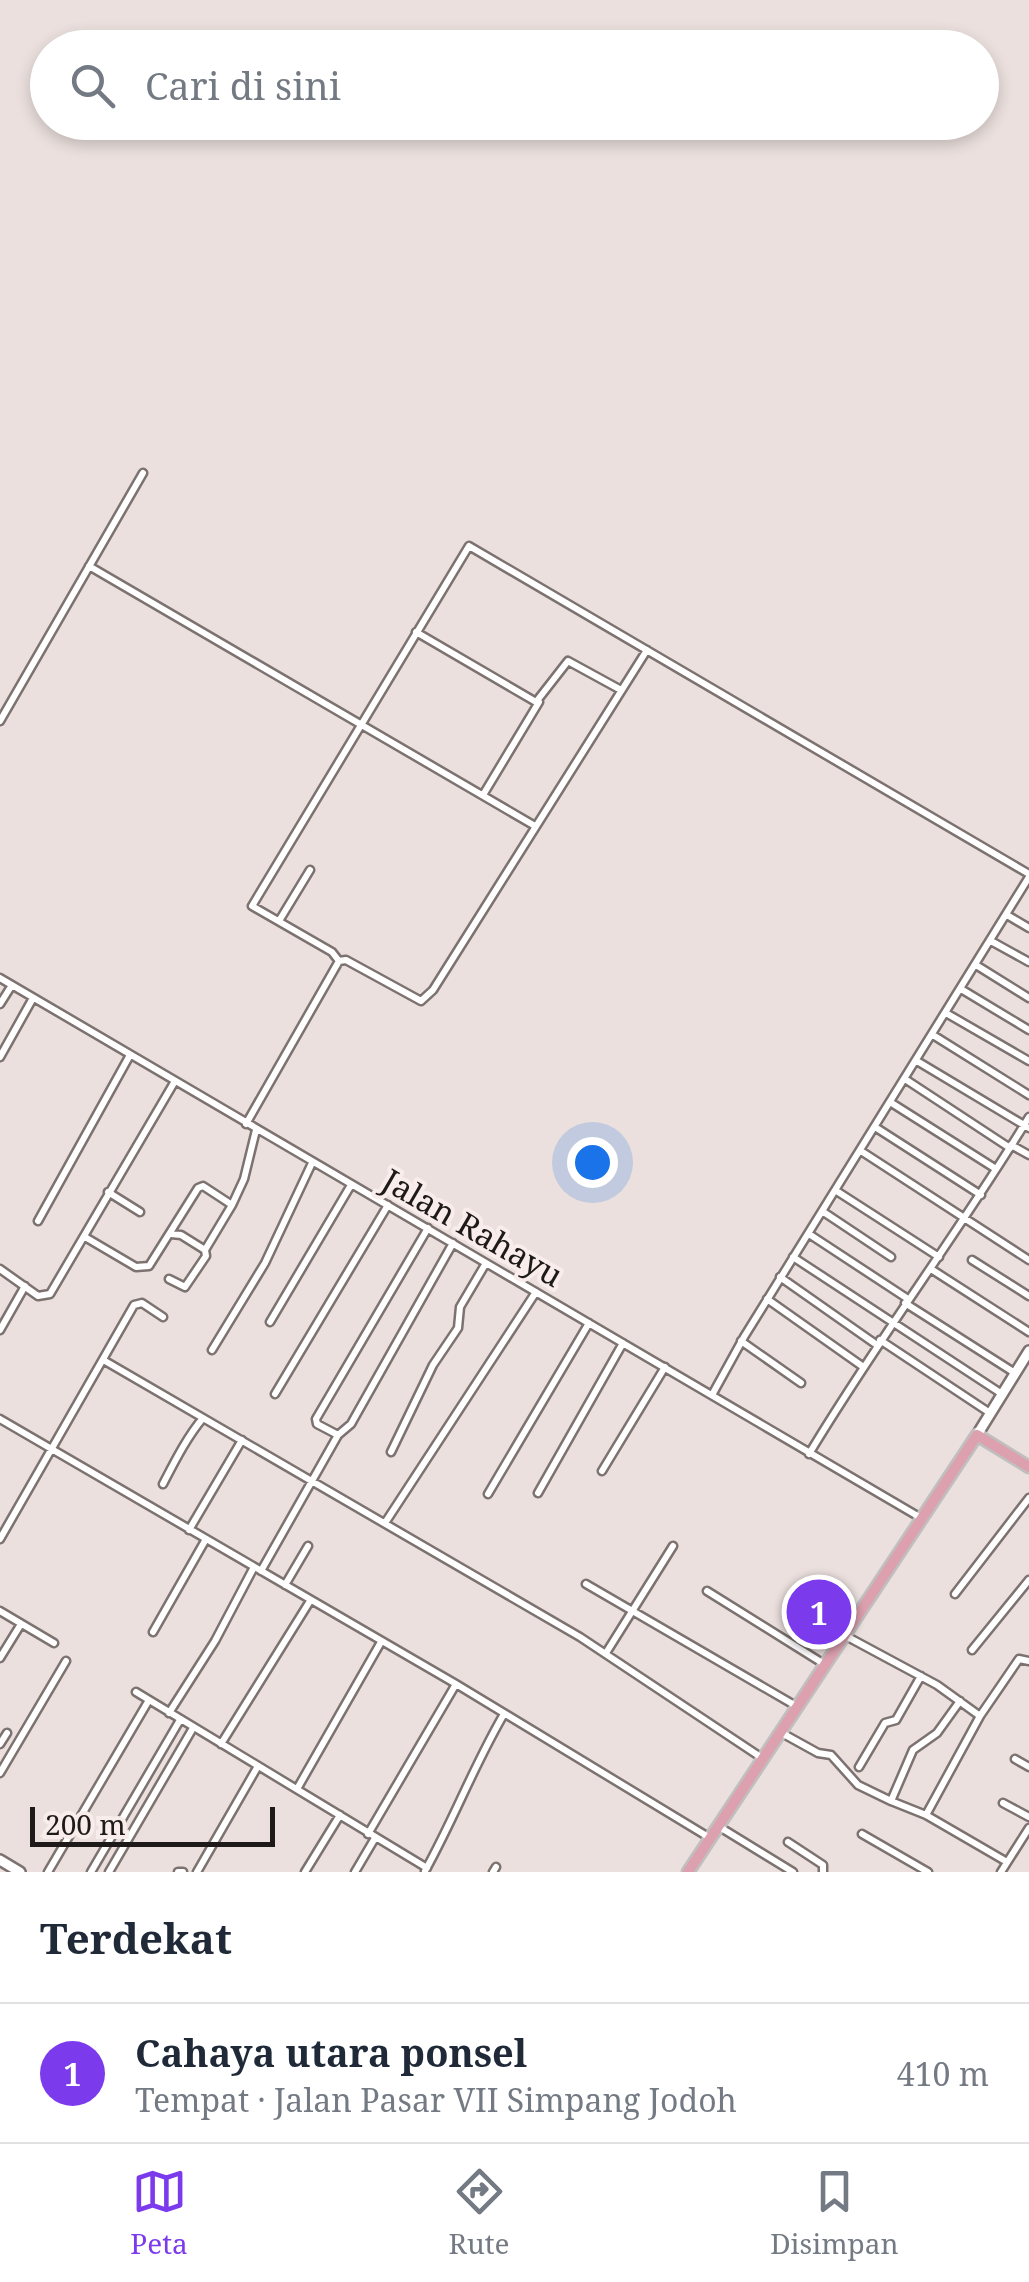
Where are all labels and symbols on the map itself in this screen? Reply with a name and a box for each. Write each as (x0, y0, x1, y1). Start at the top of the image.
your location (567, 1137, 618, 1188)
street label: Jalan Rahayu (374, 1158, 571, 1296)
pin: 1 (786, 1574, 852, 1650)
scale bar (30, 1802, 275, 1846)

